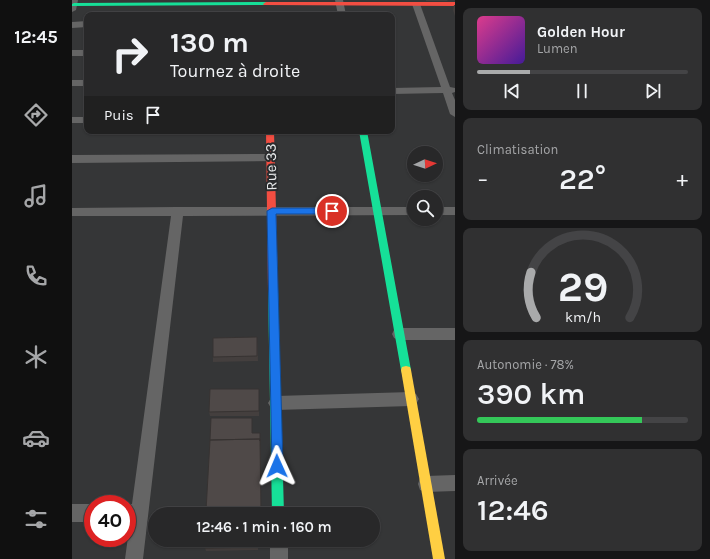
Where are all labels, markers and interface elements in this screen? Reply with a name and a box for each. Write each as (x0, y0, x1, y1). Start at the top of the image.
text: Golden Hour (537, 23, 625, 41)
text: 12:45 (14, 26, 58, 48)
text: 130 m (170, 26, 249, 59)
icon: right (104, 28, 156, 80)
text: Lumen (537, 41, 578, 56)
text: Tournez à droite (170, 60, 300, 82)
icon: previous (501, 80, 523, 102)
icon: pause (571, 80, 593, 102)
icon: next (642, 80, 664, 102)
icon: directions (22, 101, 50, 129)
icon: arrive (142, 104, 164, 126)
text: Puis (104, 106, 134, 124)
text: Climatisation (477, 142, 558, 157)
street label: Rue 33 (262, 143, 280, 191)
north arrow (407, 146, 443, 182)
map controls (407, 146, 443, 226)
text: 22° (559, 161, 606, 197)
text: − (477, 166, 489, 192)
text: + (676, 166, 688, 192)
icon: music (22, 182, 50, 210)
button: search (407, 190, 443, 226)
pin (315, 194, 349, 228)
icon: arrive (321, 200, 343, 222)
icon: phone (22, 262, 50, 290)
text: 29 (557, 262, 608, 310)
text: km/h (564, 308, 601, 325)
icon: climate (22, 343, 50, 371)
text: Autonomie · 78% (477, 357, 574, 372)
text: 390 km (477, 376, 585, 412)
icon: car (22, 424, 50, 452)
position arrow (256, 445, 298, 487)
text: Arrivée (477, 473, 518, 488)
text: 12:46 (477, 492, 549, 528)
speed limit sign: 40 (84, 495, 136, 547)
icon: filters (22, 505, 50, 533)
text: 12:46 · 1 min · 160 m (196, 518, 332, 536)

